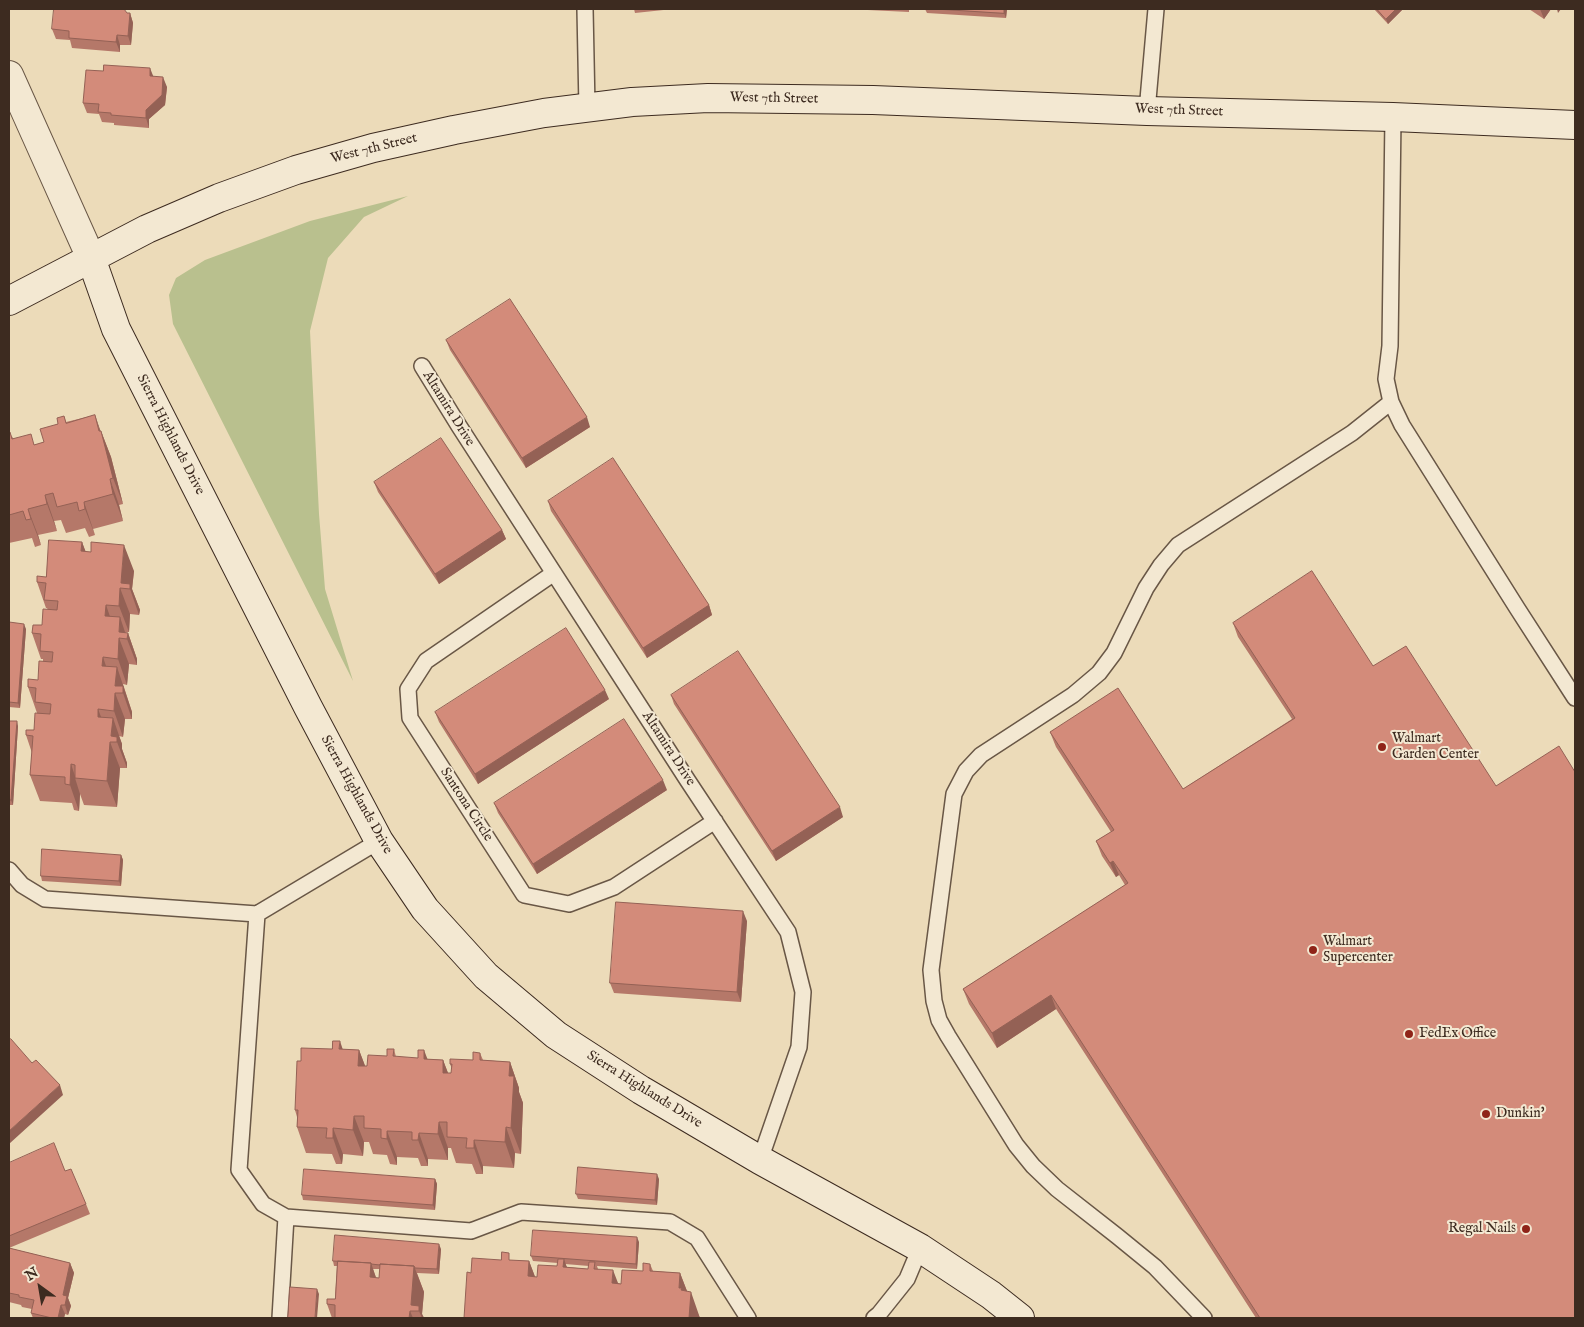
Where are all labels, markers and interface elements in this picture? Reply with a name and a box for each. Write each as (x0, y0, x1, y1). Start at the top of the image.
street label: West 7th Street (730, 90, 818, 108)
street label: West 7th Street (1134, 101, 1224, 121)
street label: West 7th Street (329, 130, 419, 168)
street label: Altamira Drive (418, 368, 478, 450)
street label: Sierra Highlands Drive (132, 372, 208, 498)
street label: Altamira Drive (638, 709, 698, 789)
place label: Walmart Garden Center (1392, 731, 1479, 764)
street label: Sierra Highlands Drive (316, 733, 396, 857)
marker: Walmart Garden Center (1376, 741, 1388, 753)
street label: Santona Circle (436, 765, 496, 845)
place label: Walmart Supercenter (1323, 934, 1393, 966)
marker: Walmart Supercenter (1307, 944, 1319, 956)
place label: FedEx Office (1419, 1026, 1496, 1042)
marker: FedEx Office (1403, 1028, 1415, 1040)
street label: Sierra Highlands Drive (583, 1048, 705, 1132)
place label: Dunkin' (1496, 1106, 1544, 1122)
marker: Dunkin' (1480, 1108, 1492, 1120)
place label: Regal Nails (1448, 1221, 1516, 1237)
marker: Regal Nails (1520, 1223, 1532, 1235)
north arrow (15, 1262, 65, 1312)
text: N (22, 1263, 42, 1285)

